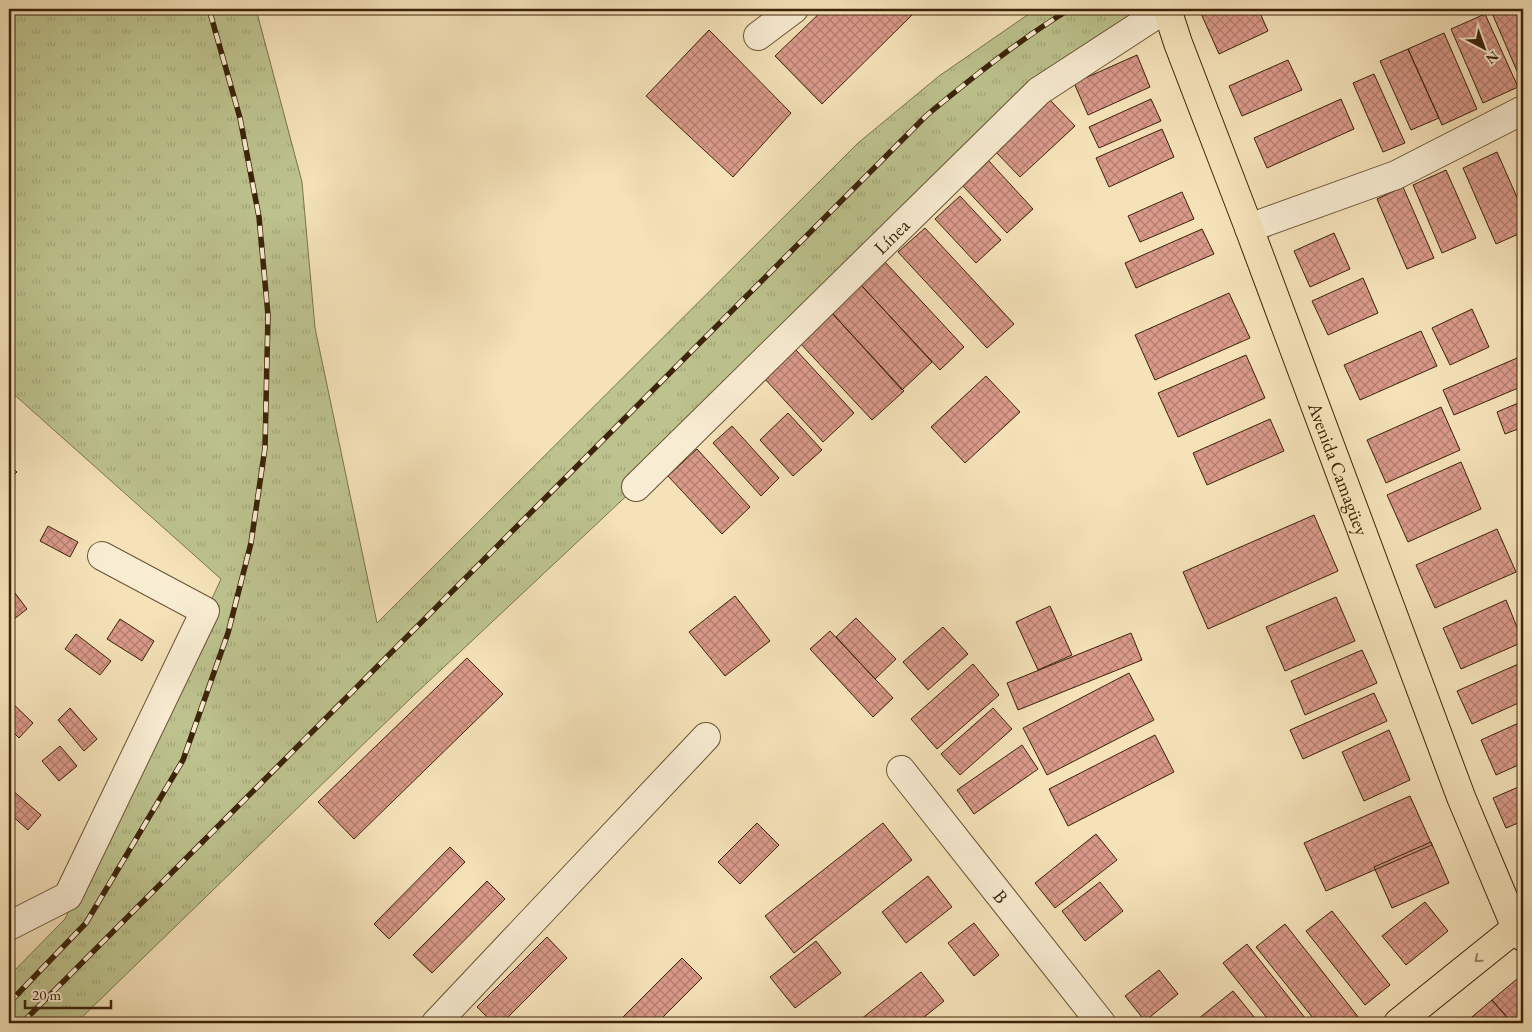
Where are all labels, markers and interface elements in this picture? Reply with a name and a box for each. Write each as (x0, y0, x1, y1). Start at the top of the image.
north arrow (1460, 22, 1510, 72)
text: N (1482, 47, 1503, 69)
street label: Línea (868, 213, 915, 259)
street label: Avenida Camagüey (1302, 398, 1375, 540)
street label: B (988, 884, 1014, 908)
one-way arrow (1475, 953, 1484, 962)
scale bar (25, 977, 111, 1009)
text: 20 m (32, 985, 61, 1004)

